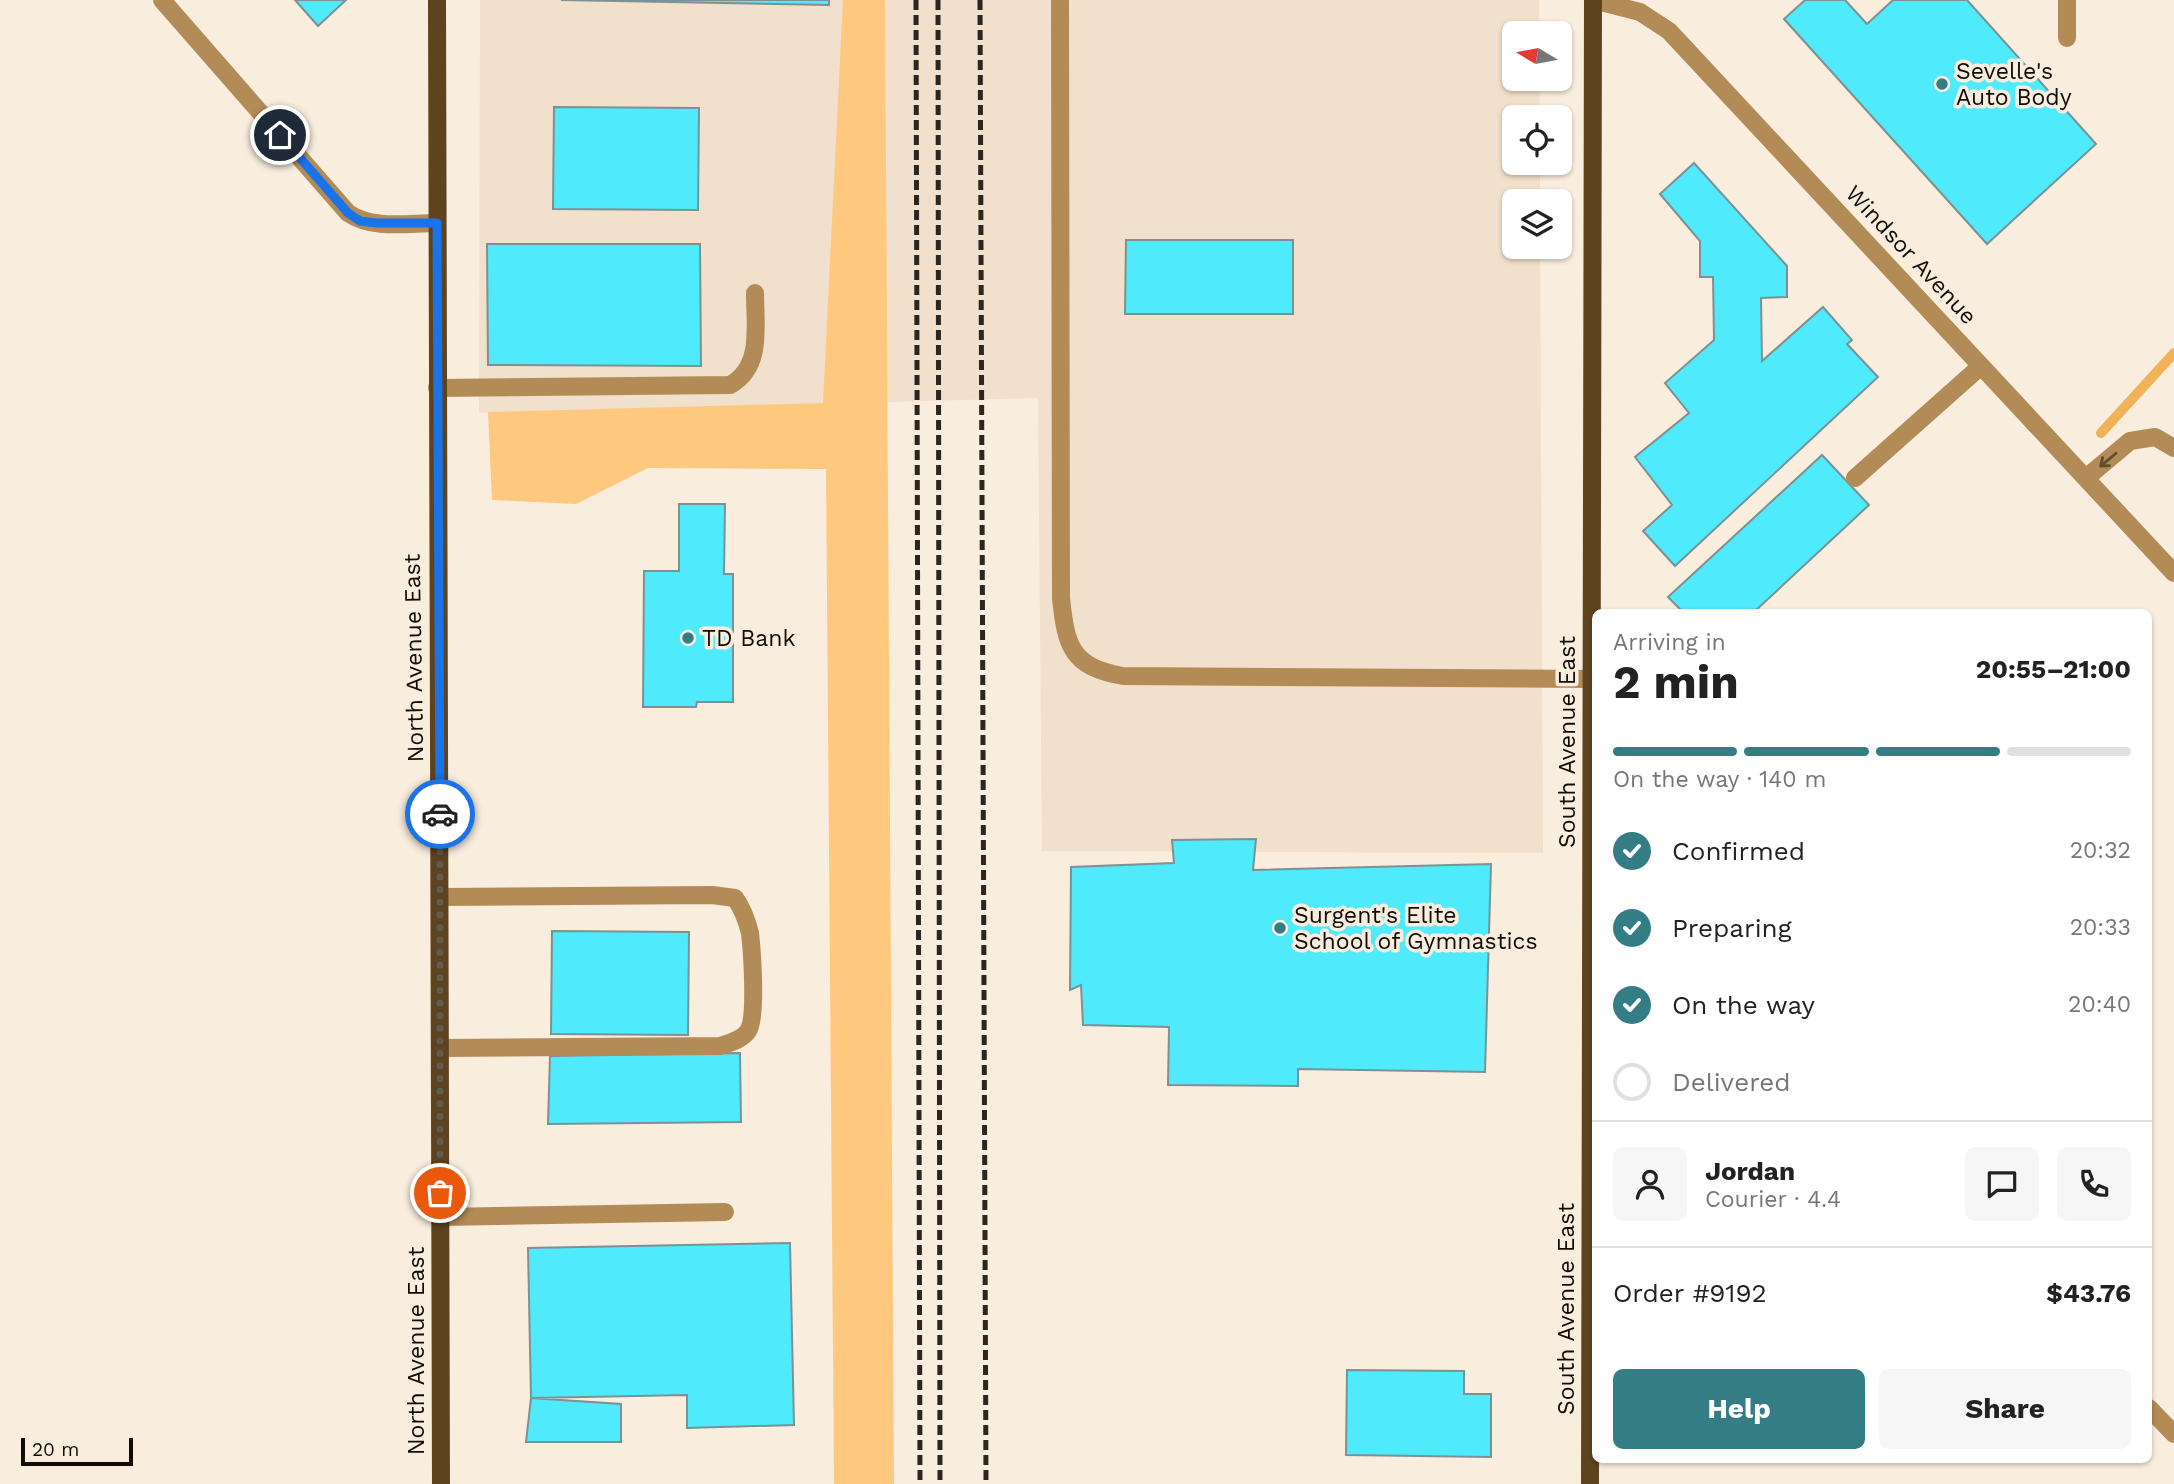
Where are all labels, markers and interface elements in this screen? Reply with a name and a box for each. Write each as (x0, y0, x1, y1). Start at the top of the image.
north arrow (1502, 21, 1572, 91)
map controls (1502, 21, 1572, 259)
place label: Sevelle's Auto Body (1956, 58, 2072, 111)
marker: Sevelle's Auto Body (1934, 76, 1950, 92)
pin (250, 105, 310, 165)
button: locate (1502, 105, 1572, 175)
icon: home (261, 116, 299, 154)
street label: Windsor Avenue (1840, 180, 1982, 330)
button: layers (1502, 189, 1572, 259)
one-way arrow (2099, 452, 2117, 468)
street label: North Avenue East (399, 553, 429, 763)
place label: TD Bank (702, 625, 796, 652)
text: Arriving in (1613, 629, 1726, 656)
marker: TD Bank (680, 630, 696, 646)
street label: South Avenue East (1554, 636, 1581, 848)
text: 20:55–21:00 (1976, 654, 2131, 684)
text: 2 min (1613, 655, 1739, 709)
text: On the way · 140 m (1613, 766, 1826, 793)
courier (405, 779, 475, 849)
icon: car (421, 795, 459, 833)
icon: check (1613, 832, 1651, 870)
text: Confirmed (1672, 836, 1805, 866)
text: 20:32 (2070, 837, 2131, 864)
place label: Surgent's Elite School of Gymnastics (1294, 902, 1538, 955)
icon: check (1613, 909, 1651, 947)
text: Preparing (1672, 913, 1792, 943)
text: 20:33 (2070, 914, 2131, 941)
marker: Surgent's Elite School of Gymnastics (1272, 920, 1288, 936)
icon: check (1613, 986, 1651, 1024)
text: On the way (1672, 990, 1815, 1020)
text: 20:40 (2068, 991, 2131, 1018)
text: Delivered (1672, 1067, 1791, 1097)
button: person (1613, 1147, 1687, 1221)
button: chat (1965, 1147, 2039, 1221)
button: phone (2057, 1147, 2131, 1221)
text: Jordan (1705, 1156, 1795, 1186)
pin (410, 1163, 470, 1223)
icon: bag (421, 1174, 459, 1212)
text: Courier · 4.4 (1705, 1186, 1841, 1213)
street label: South Avenue East (1553, 1203, 1580, 1415)
street label: North Avenue East (403, 1246, 430, 1455)
text: Order #9192 (1613, 1278, 1767, 1308)
text: $43.76 (2046, 1278, 2131, 1308)
button: Help (1613, 1369, 1865, 1449)
button: Share (1879, 1369, 2131, 1449)
scale bar (21, 1435, 133, 1467)
text: 20 m (32, 1438, 79, 1461)

